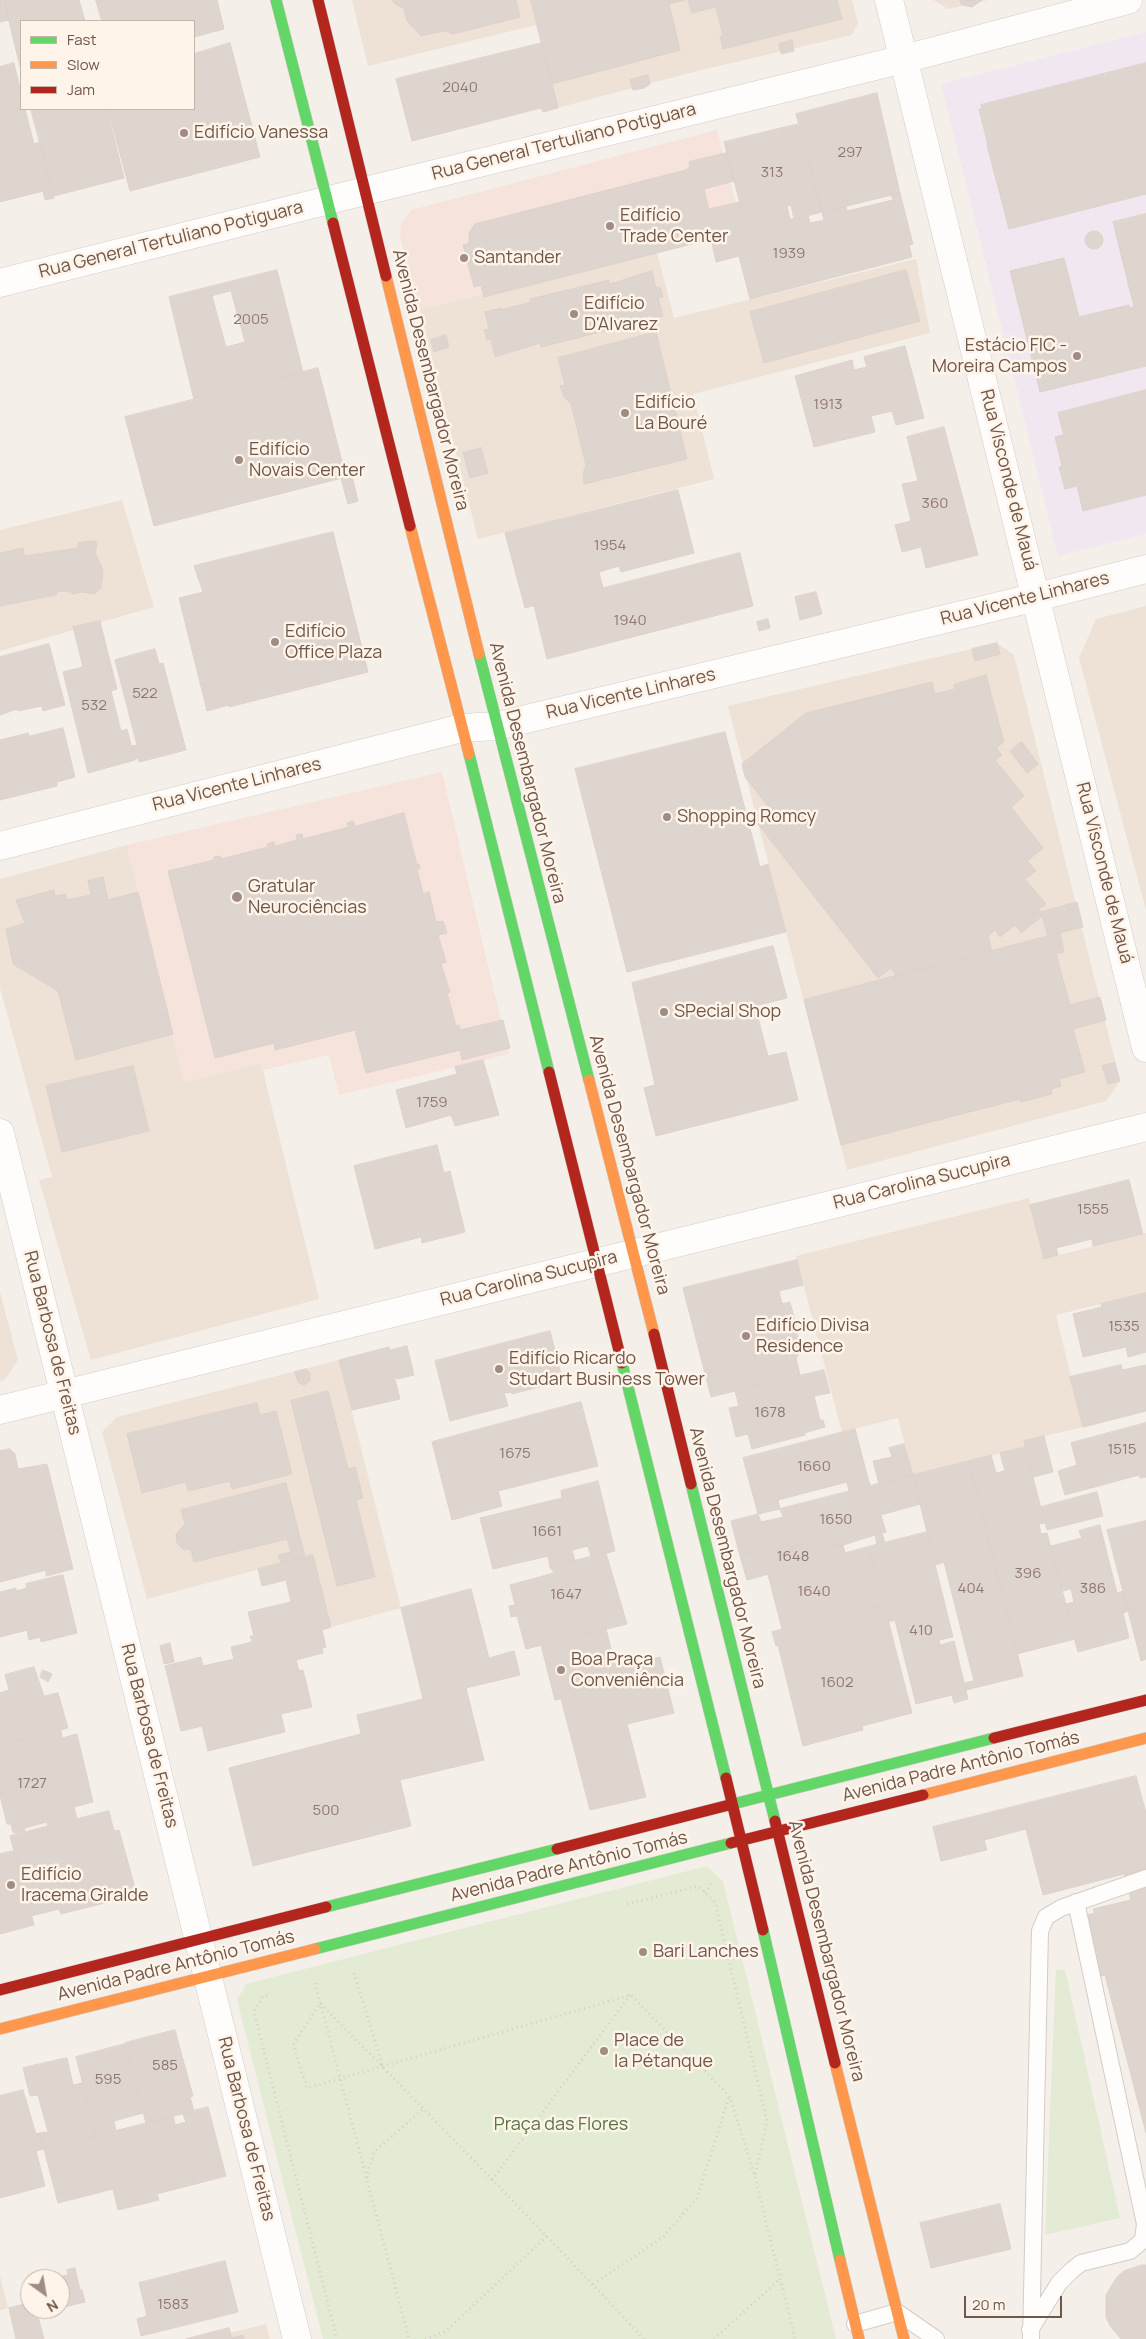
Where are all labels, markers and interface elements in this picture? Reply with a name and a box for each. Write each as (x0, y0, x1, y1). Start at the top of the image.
legend (20, 20, 195, 110)
text: Fast (67, 29, 96, 50)
text: Slow (67, 54, 100, 75)
text: Jam (67, 79, 95, 100)
house number: 2040 (442, 79, 478, 97)
street label: Rua General Tertuliano Potiguara (430, 99, 698, 185)
place label: Edifício Vanessa (194, 122, 328, 144)
marker: Edifício Vanessa (178, 127, 190, 139)
house number: 297 (837, 144, 863, 162)
house number: 313 (761, 164, 783, 182)
street label: Rua General Tertuliano Potiguara (37, 197, 305, 283)
place label: Edifício Trade Center (620, 205, 728, 248)
marker: Edifício Trade Center (604, 220, 616, 232)
house number: 1939 (773, 245, 805, 263)
street label: Avenida Desembargador Moreira (387, 247, 473, 513)
place label: Santander (474, 247, 561, 269)
marker: Santander (458, 252, 470, 264)
place label: Edifício D'Alvarez (584, 293, 658, 336)
marker: Edifício D'Alvarez (568, 308, 580, 320)
house number: 2005 (233, 311, 269, 329)
place label: Estácio FIC - Moreira Campos (932, 335, 1067, 378)
marker: Estácio FIC - Moreira Campos (1071, 350, 1083, 362)
street label: Rua Visconde de Mauá (975, 387, 1041, 573)
place label: Edifício La Bouré (635, 392, 707, 434)
house number: 1913 (813, 396, 843, 414)
marker: Edifício La Bouré (619, 407, 631, 419)
place label: Edifício Novais Center (249, 439, 365, 482)
marker: Edifício Novais Center (233, 454, 245, 466)
house number: 360 (922, 495, 948, 513)
house number: 1954 (594, 537, 626, 555)
street label: Rua Vicente Linhares (938, 568, 1112, 630)
house number: 1940 (613, 612, 647, 630)
place label: Edifício Office Plaza (285, 621, 382, 664)
marker: Edifício Office Plaza (269, 636, 281, 648)
street label: Avenida Desembargador Moreira (484, 640, 570, 906)
street label: Rua Vicente Linhares (544, 664, 718, 724)
house number: 522 (132, 685, 158, 703)
house number: 532 (81, 697, 107, 715)
street label: Rua Vicente Linhares (150, 754, 324, 816)
street label: Rua Visconde de Mauá (1071, 780, 1137, 966)
place label: Shopping Romcy (677, 806, 816, 828)
marker: Shopping Romcy (661, 811, 673, 823)
place label: Gratular Neurociências (248, 876, 367, 919)
marker: Gratular Neurociências (230, 890, 244, 904)
place label: SPecial Shop (674, 1001, 781, 1023)
marker: SPecial Shop (658, 1006, 670, 1018)
street label: Avenida Desembargador Moreira (584, 1033, 674, 1297)
house number: 1759 (416, 1094, 448, 1112)
street label: Rua Carolina Sucupira (831, 1150, 1013, 1214)
house number: 1555 (1077, 1201, 1109, 1219)
street label: Rua Carolina Sucupira (438, 1247, 620, 1311)
street label: Rua Barbosa de Freitas (19, 1249, 85, 1437)
place label: Edifício Divisa Residence (756, 1315, 869, 1358)
house number: 1535 (1108, 1318, 1140, 1336)
marker: Edifício Divisa Residence (740, 1330, 752, 1342)
place label: Edifício Ricardo Studart Business Tower (509, 1348, 705, 1390)
marker: Edifício Ricardo Studart Business Tower (493, 1363, 505, 1375)
house number: 1678 (754, 1404, 786, 1422)
street label: Avenida Desembargador Moreira (684, 1425, 770, 1691)
house number: 1515 (1107, 1441, 1137, 1459)
house number: 1675 (499, 1445, 531, 1463)
house number: 1660 (797, 1458, 831, 1476)
house number: 1650 (820, 1511, 852, 1529)
house number: 1661 (532, 1523, 562, 1541)
house number: 1648 (777, 1548, 809, 1566)
house number: 396 (1015, 1565, 1041, 1583)
house number: 404 (958, 1580, 984, 1598)
house number: 386 (1080, 1580, 1106, 1598)
house number: 1640 (797, 1583, 831, 1601)
house number: 1647 (550, 1586, 582, 1604)
house number: 410 (909, 1622, 933, 1640)
street label: Rua Barbosa de Freitas (116, 1642, 182, 1830)
place label: Boa Praça Conveniência (571, 1649, 684, 1692)
marker: Boa Praça Conveniência (555, 1664, 567, 1676)
house number: 1602 (821, 1674, 853, 1692)
street label: Avenida Padre Antônio Tomás (840, 1727, 1082, 1807)
house number: 1727 (17, 1775, 47, 1793)
house number: 500 (313, 1802, 339, 1820)
street label: Avenida Desembargador Moreira (783, 1818, 869, 2084)
street label: Avenida Padre Antônio Tomás (448, 1827, 690, 1907)
place label: Edifício Iracema Giralde (21, 1864, 149, 1906)
marker: Edifício Iracema Giralde (5, 1879, 17, 1891)
street label: Avenida Padre Antônio Tomás (55, 1926, 297, 2006)
place label: Bari Lanches (653, 1941, 759, 1963)
marker: Bari Lanches (637, 1946, 649, 1958)
place label: Place de la Pétanque (614, 2030, 713, 2072)
street label: Rua Barbosa de Freitas (213, 2035, 279, 2223)
marker: Place de la Pétanque (598, 2045, 610, 2057)
house number: 585 (152, 2057, 178, 2075)
house number: 595 (95, 2071, 121, 2089)
park label: Praça das Flores (494, 2114, 628, 2136)
north arrow (20, 2269, 70, 2319)
scale bar (966, 2286, 1064, 2318)
text: 20 m (972, 2294, 1005, 2315)
text: N (43, 2296, 62, 2317)
house number: 1583 (157, 2296, 189, 2314)

